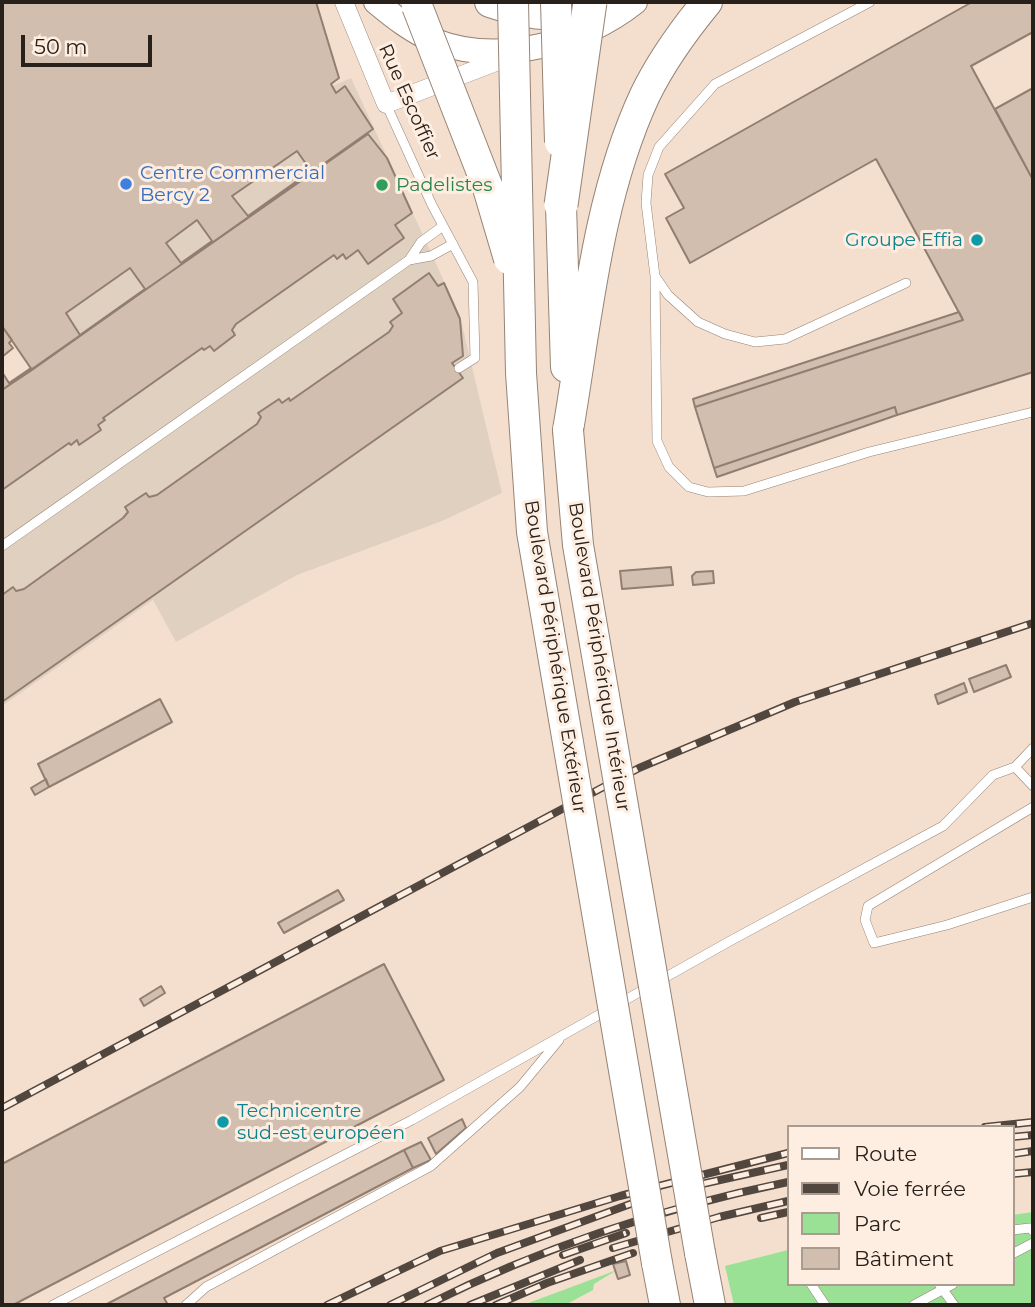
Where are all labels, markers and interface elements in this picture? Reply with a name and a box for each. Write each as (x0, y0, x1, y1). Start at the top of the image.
scale bar (24, 21, 156, 65)
text: 50 m (34, 34, 88, 59)
street label: Rue Escoffier (373, 41, 445, 163)
place label: Centre Commercial Bercy 2 (140, 162, 325, 206)
place label: Padelistes (396, 174, 493, 196)
marker: Centre Commercial Bercy 2 (118, 176, 134, 192)
marker: Padelistes (374, 177, 390, 193)
place label: Groupe Effia (845, 229, 963, 251)
marker: Groupe Effia (969, 232, 985, 248)
street label: Boulevard Périphérique Extérieur (519, 499, 591, 815)
street label: Boulevard Périphérique Intérieur (563, 501, 635, 813)
place label: Technicentre sud-est européen (237, 1100, 405, 1144)
marker: Technicentre sud-est européen (215, 1114, 231, 1130)
legend (786, 1125, 1014, 1286)
text: Route (854, 1141, 917, 1166)
text: Voie ferrée (854, 1176, 966, 1201)
text: Parc (854, 1211, 901, 1236)
text: Bâtiment (854, 1246, 954, 1271)

